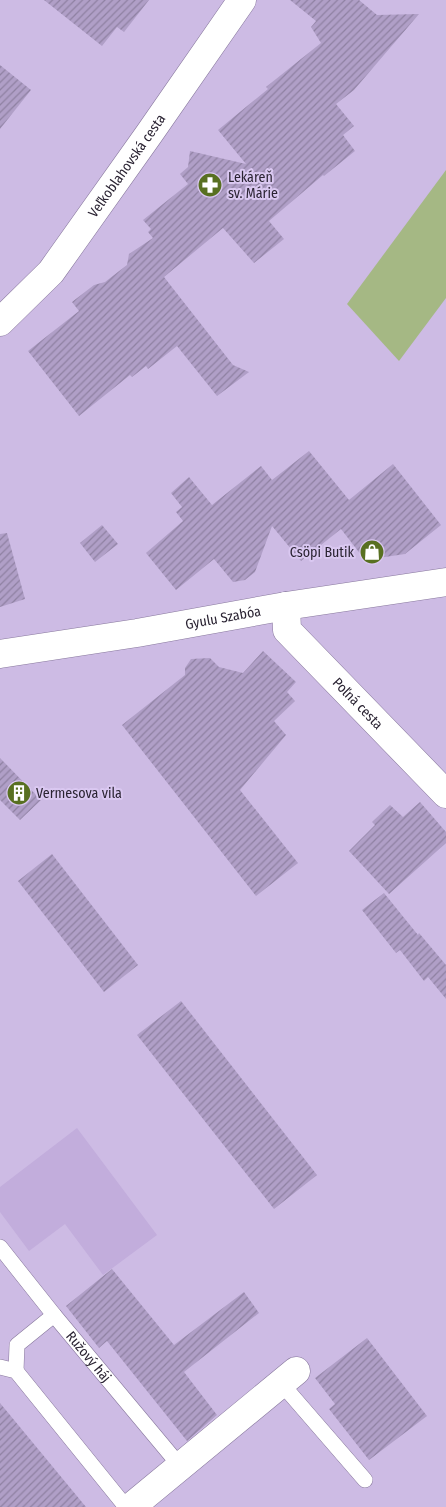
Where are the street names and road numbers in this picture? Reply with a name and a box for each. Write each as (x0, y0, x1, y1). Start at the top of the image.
street label: Veľkoblahovská cesta (85, 111, 169, 221)
street label: Gyulu Szabóa (184, 603, 262, 633)
street label: Poľná cesta (329, 674, 387, 733)
street label: Ružový háj (62, 1328, 114, 1386)

